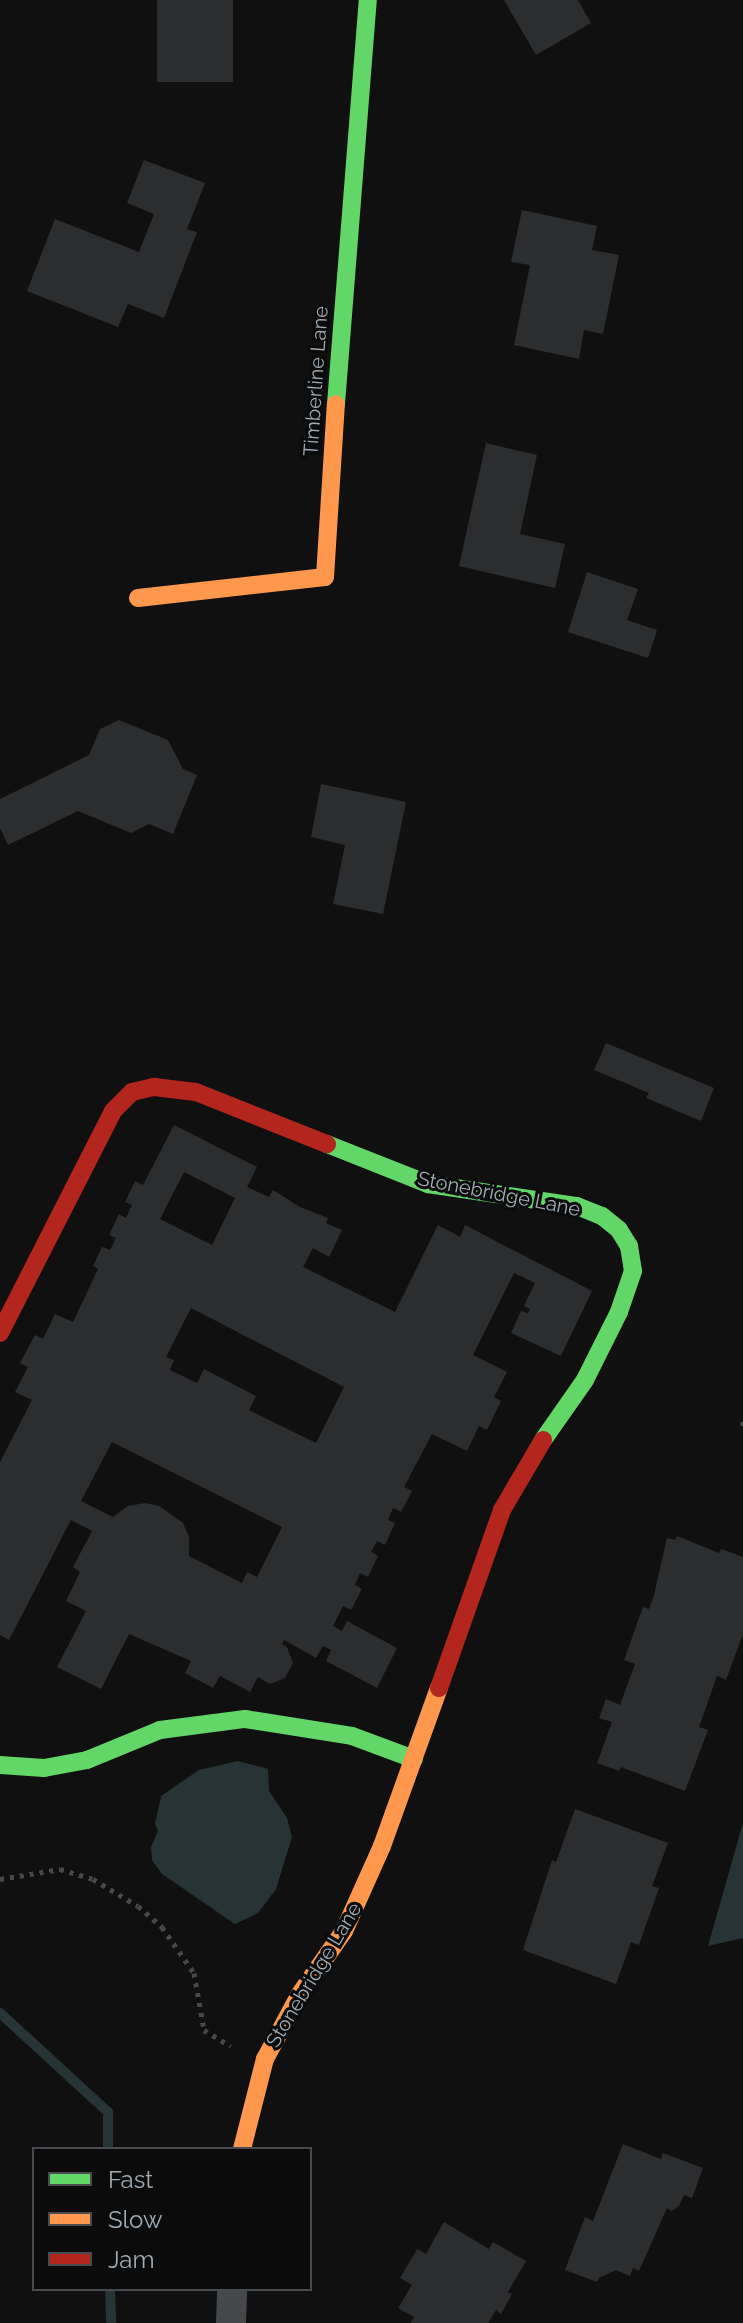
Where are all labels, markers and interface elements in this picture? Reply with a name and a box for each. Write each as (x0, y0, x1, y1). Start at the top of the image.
street label: Timberline Lane (299, 305, 333, 457)
street label: Stonebridge Lane (416, 1166, 582, 1222)
street label: Stonebridge Lane (261, 1898, 367, 2052)
legend (32, 2147, 312, 2291)
text: Fast (108, 2165, 153, 2194)
text: Slow (108, 2205, 162, 2234)
text: Jam (108, 2245, 154, 2274)

